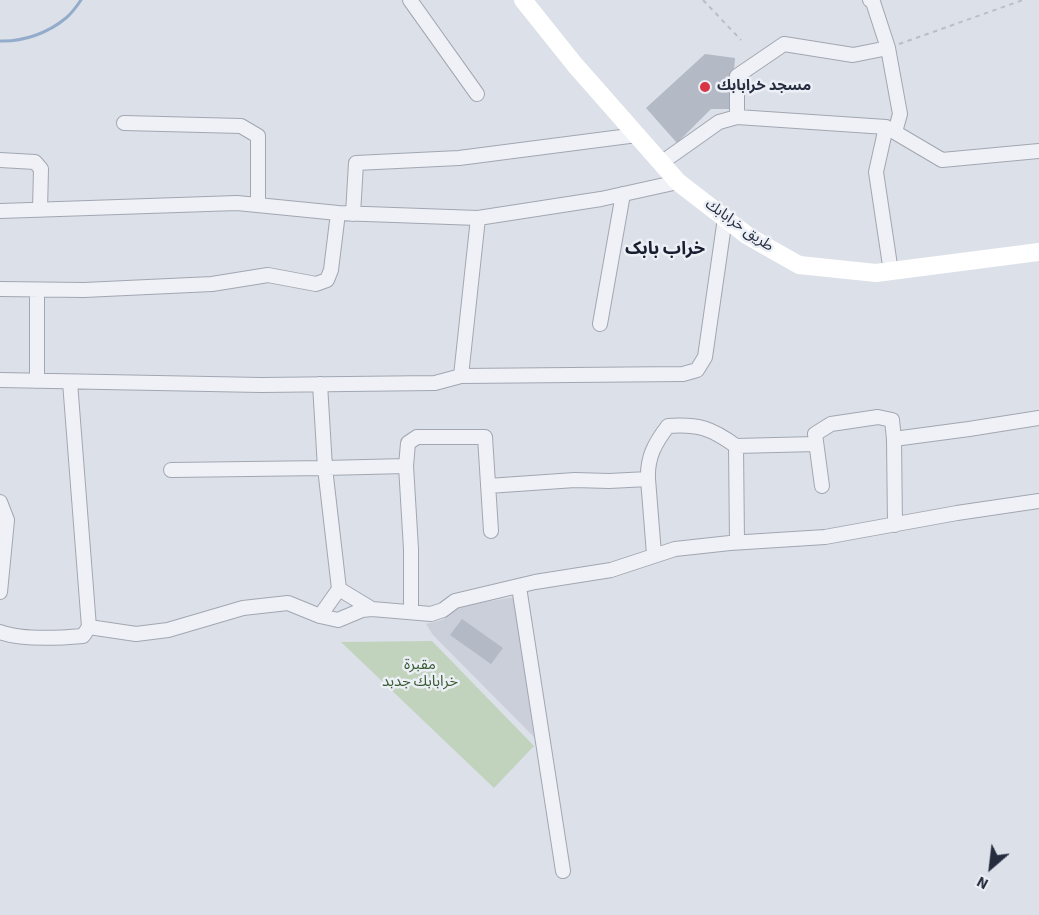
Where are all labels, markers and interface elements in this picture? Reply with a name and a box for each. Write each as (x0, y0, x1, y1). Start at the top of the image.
place label: مسجد خرابابك (717, 78, 811, 96)
marker: مسجد خرابابك (698, 80, 712, 94)
street label: طريق خرابابك (701, 196, 777, 256)
district label: خراب بابک (625, 239, 705, 261)
park label: مقبرة خرابابك جدبد (382, 657, 458, 692)
north arrow (961, 837, 1021, 897)
text: N (973, 871, 992, 895)

